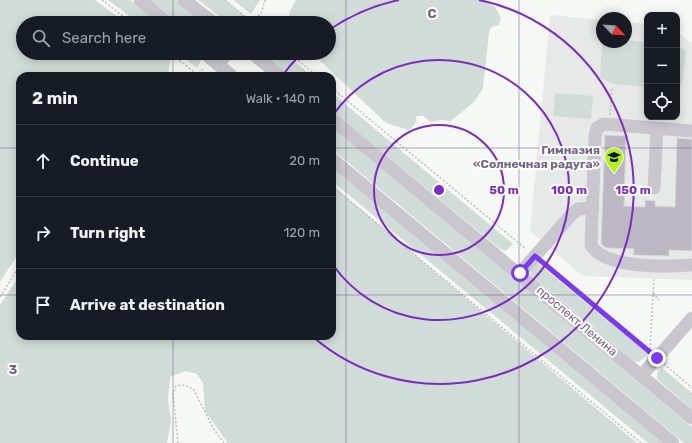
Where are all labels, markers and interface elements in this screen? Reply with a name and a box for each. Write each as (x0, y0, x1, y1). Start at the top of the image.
text: C (427, 6, 437, 21)
north arrow (596, 12, 632, 48)
map controls (644, 12, 680, 120)
button: + (644, 12, 680, 48)
search box (16, 16, 336, 60)
icon: search (30, 27, 52, 49)
text: Search here (62, 29, 146, 47)
button: − (644, 48, 680, 84)
button: locate (644, 84, 680, 120)
text: 2 min (32, 88, 78, 108)
text: Walk · 140 m (246, 91, 320, 106)
place label: Гимназия «Солнечная радуга» (473, 143, 601, 171)
school or university icon: Гимназия «Солнечная радуга» (603, 146, 625, 174)
icon: ahead (32, 150, 54, 172)
text: Continue (70, 152, 139, 170)
text: 20 m (289, 153, 320, 168)
centre of rings (432, 183, 446, 197)
text: 50 m (489, 183, 519, 197)
text: 100 m (551, 183, 587, 197)
text: 150 m (615, 183, 651, 197)
icon: right (32, 222, 54, 244)
text: Turn right (70, 224, 145, 242)
text: 120 m (284, 225, 320, 240)
route start (511, 264, 529, 282)
street label: проспект Ленина (534, 283, 620, 359)
icon: arrive (32, 294, 54, 316)
text: Arrive at destination (70, 296, 225, 314)
route end (648, 349, 666, 367)
text: 3 (9, 362, 18, 377)

